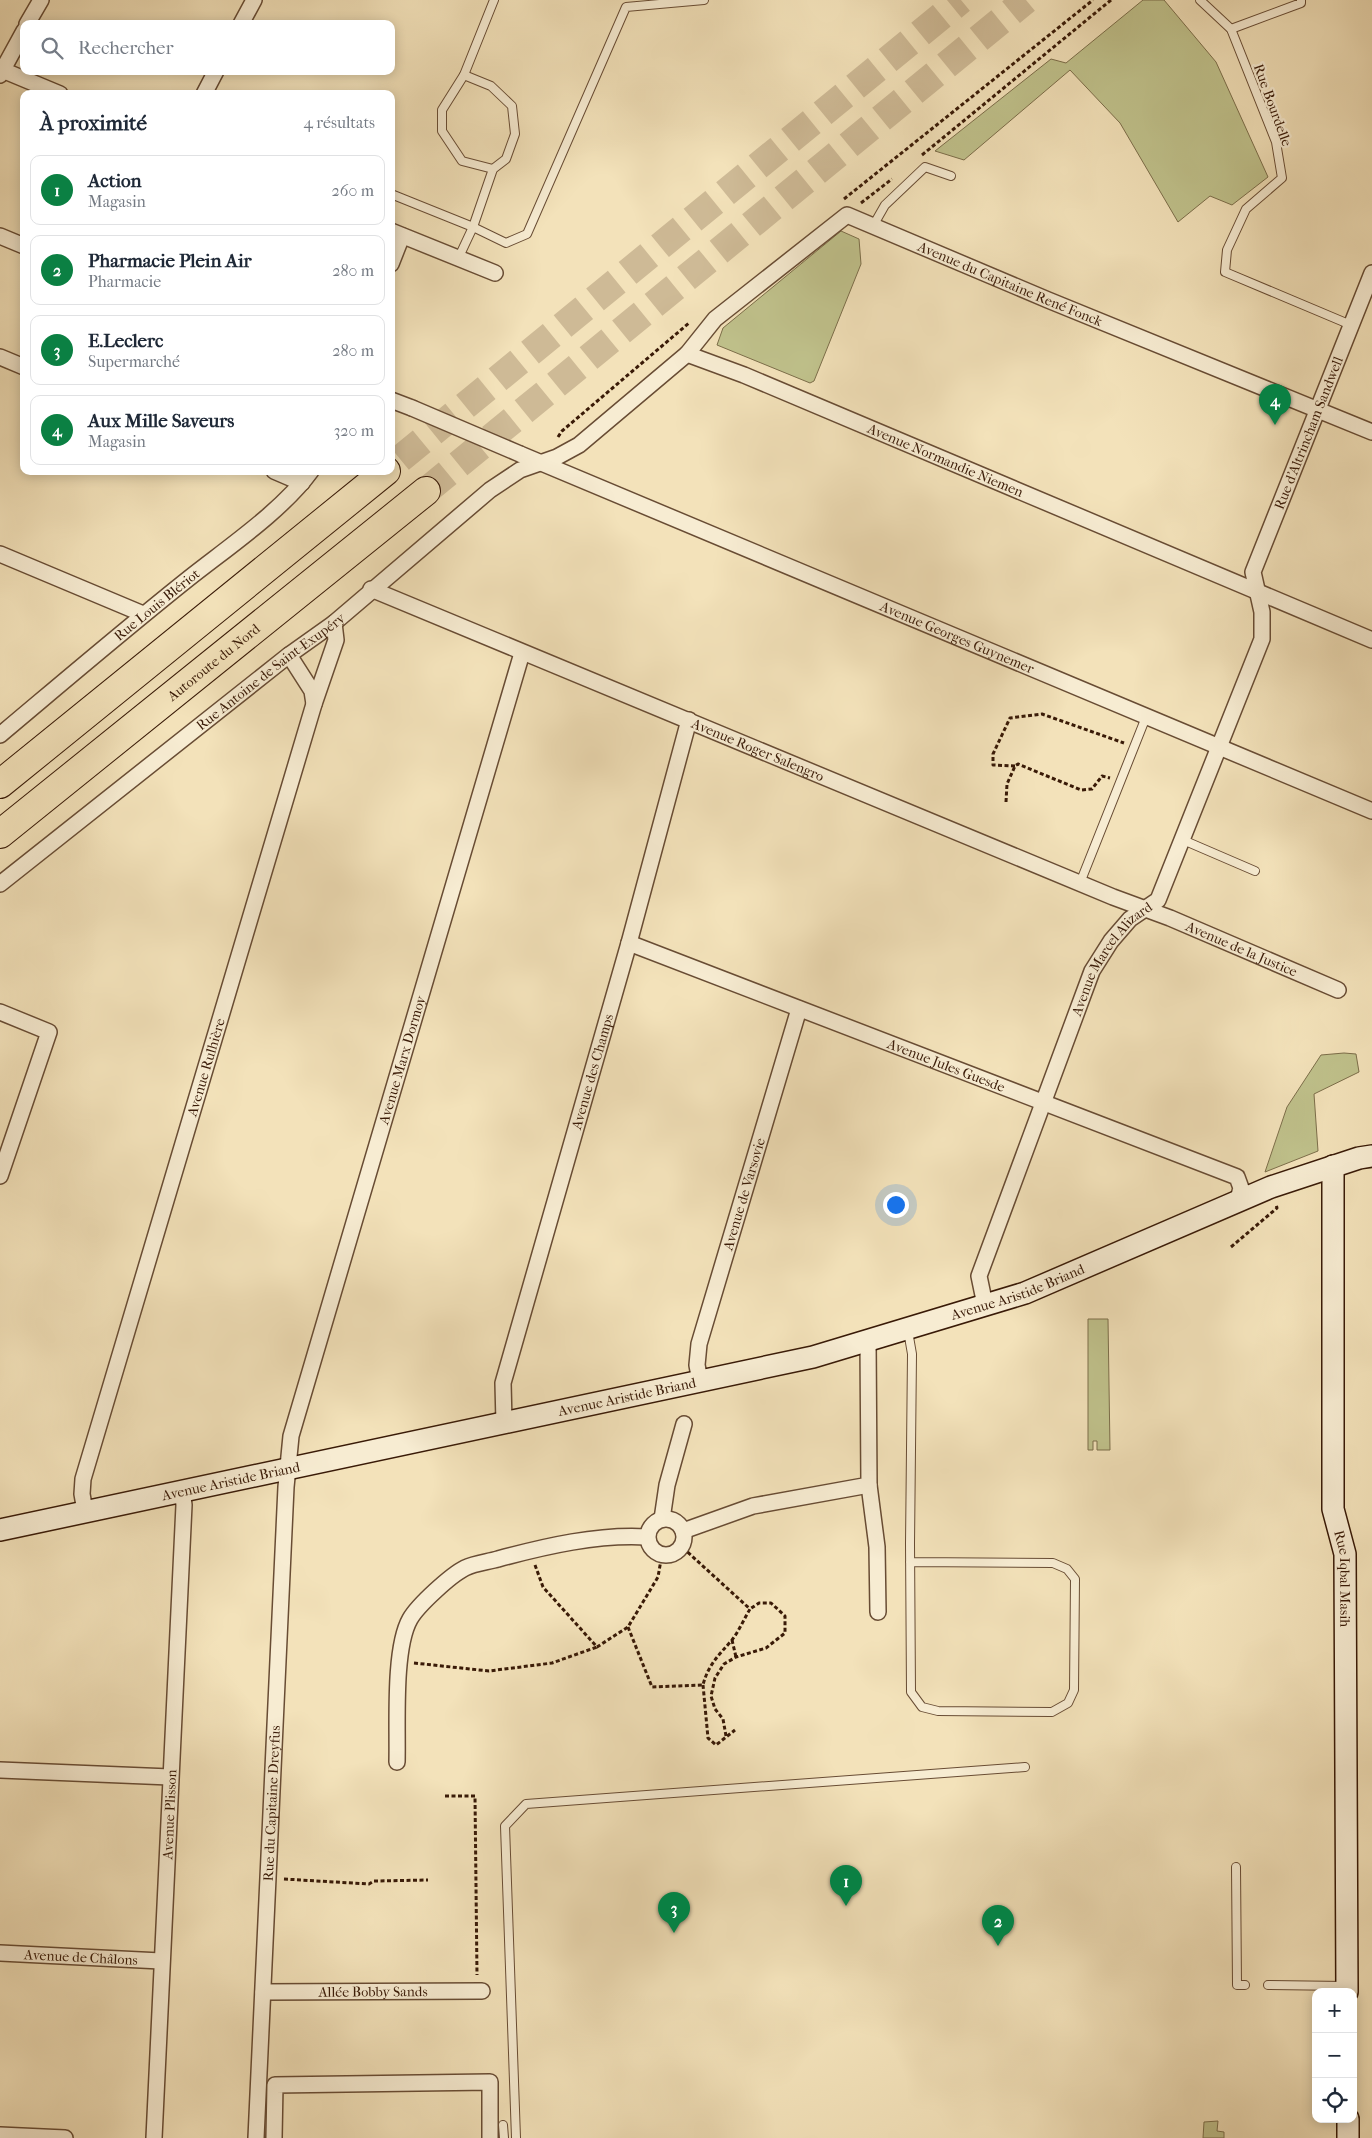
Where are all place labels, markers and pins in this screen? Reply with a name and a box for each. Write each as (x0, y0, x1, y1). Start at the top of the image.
pin: 4 (1259, 384, 1291, 425)
pin: 1 (830, 1865, 862, 1906)
pin: 3 (658, 1892, 690, 1933)
pin: 2 (982, 1905, 1014, 1946)

